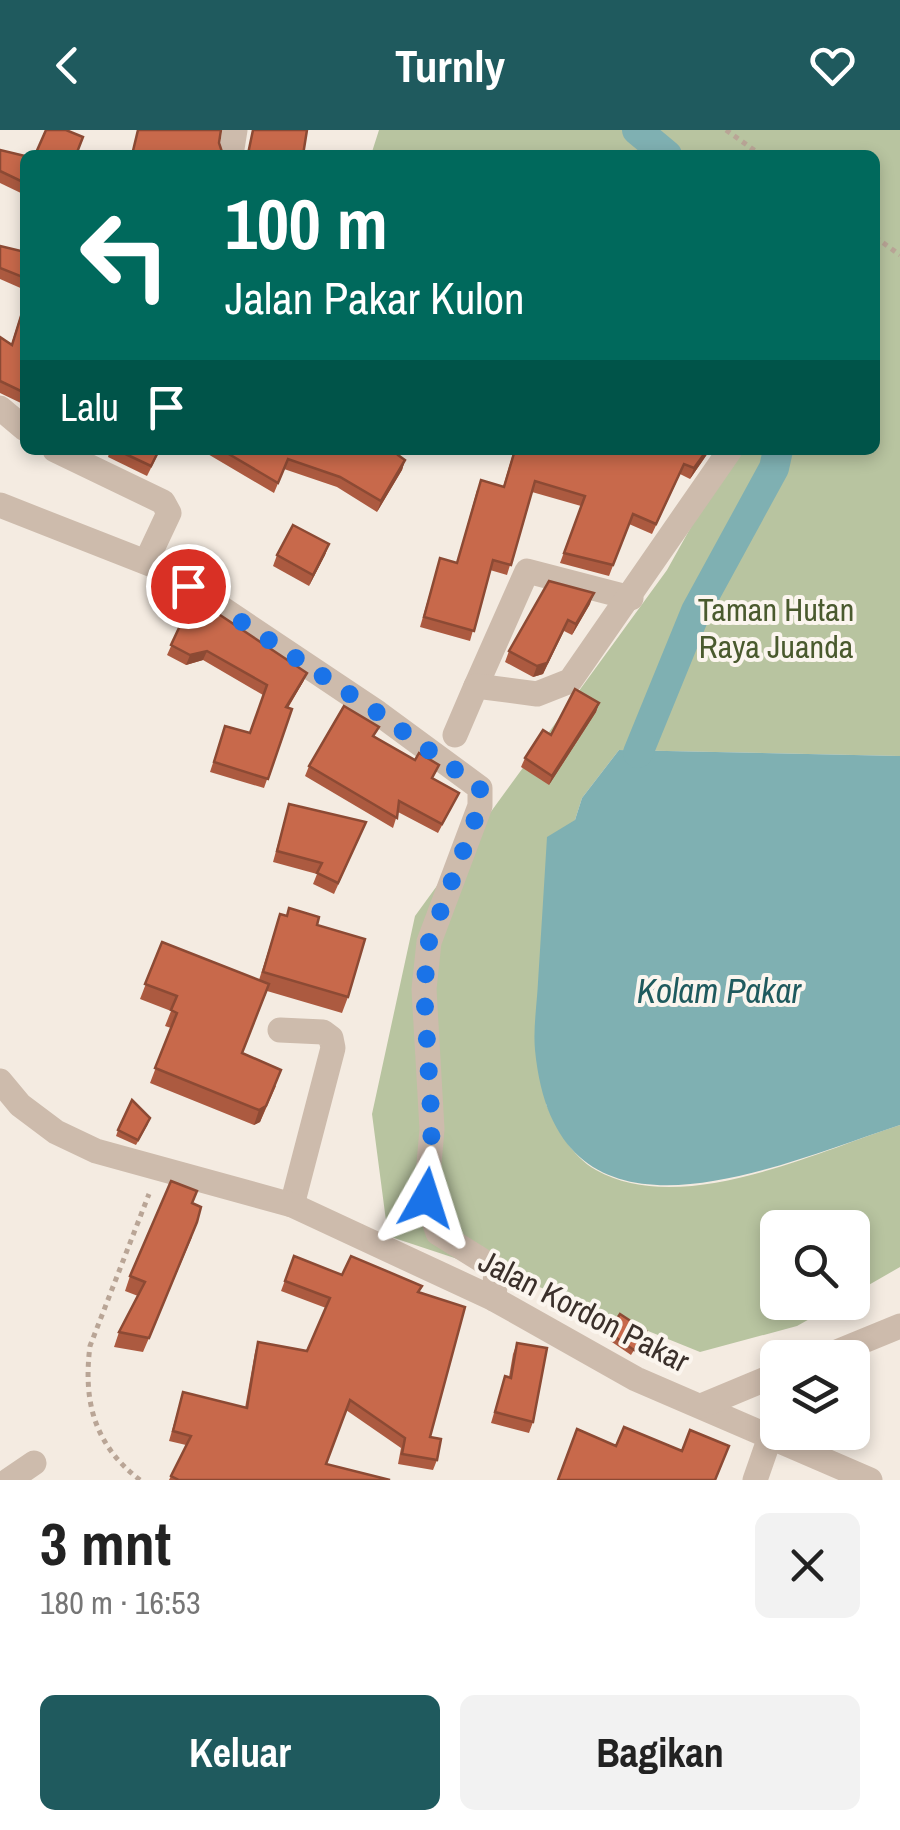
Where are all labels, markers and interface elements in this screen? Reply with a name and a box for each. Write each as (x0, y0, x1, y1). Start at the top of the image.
text: Turnly (395, 35, 505, 96)
icon: back (40, 38, 95, 93)
icon: heart (805, 38, 860, 93)
text: 100 m (225, 177, 388, 271)
icon: left (60, 190, 190, 320)
text: Jalan Pakar Kulon (225, 267, 524, 328)
icon: arrive (139, 380, 194, 435)
text: Lalu (60, 382, 119, 433)
pin (146, 544, 231, 629)
icon: arrive (161, 559, 216, 614)
park label: Taman Hutan Raya Juanda (698, 588, 854, 668)
water label: Kolam Pakar (637, 967, 803, 1014)
position arrow (374, 1146, 478, 1250)
map controls (760, 1210, 870, 1450)
button: search (760, 1210, 870, 1320)
street label: Jalan Kordon Pakar (472, 1239, 697, 1382)
button: layers (760, 1340, 870, 1450)
text: 3 mnt (40, 1503, 171, 1584)
button: close (755, 1513, 860, 1618)
text: 180 m · 16:53 (40, 1581, 200, 1624)
button: Keluar (40, 1695, 440, 1810)
button: Bagikan (460, 1695, 860, 1810)

